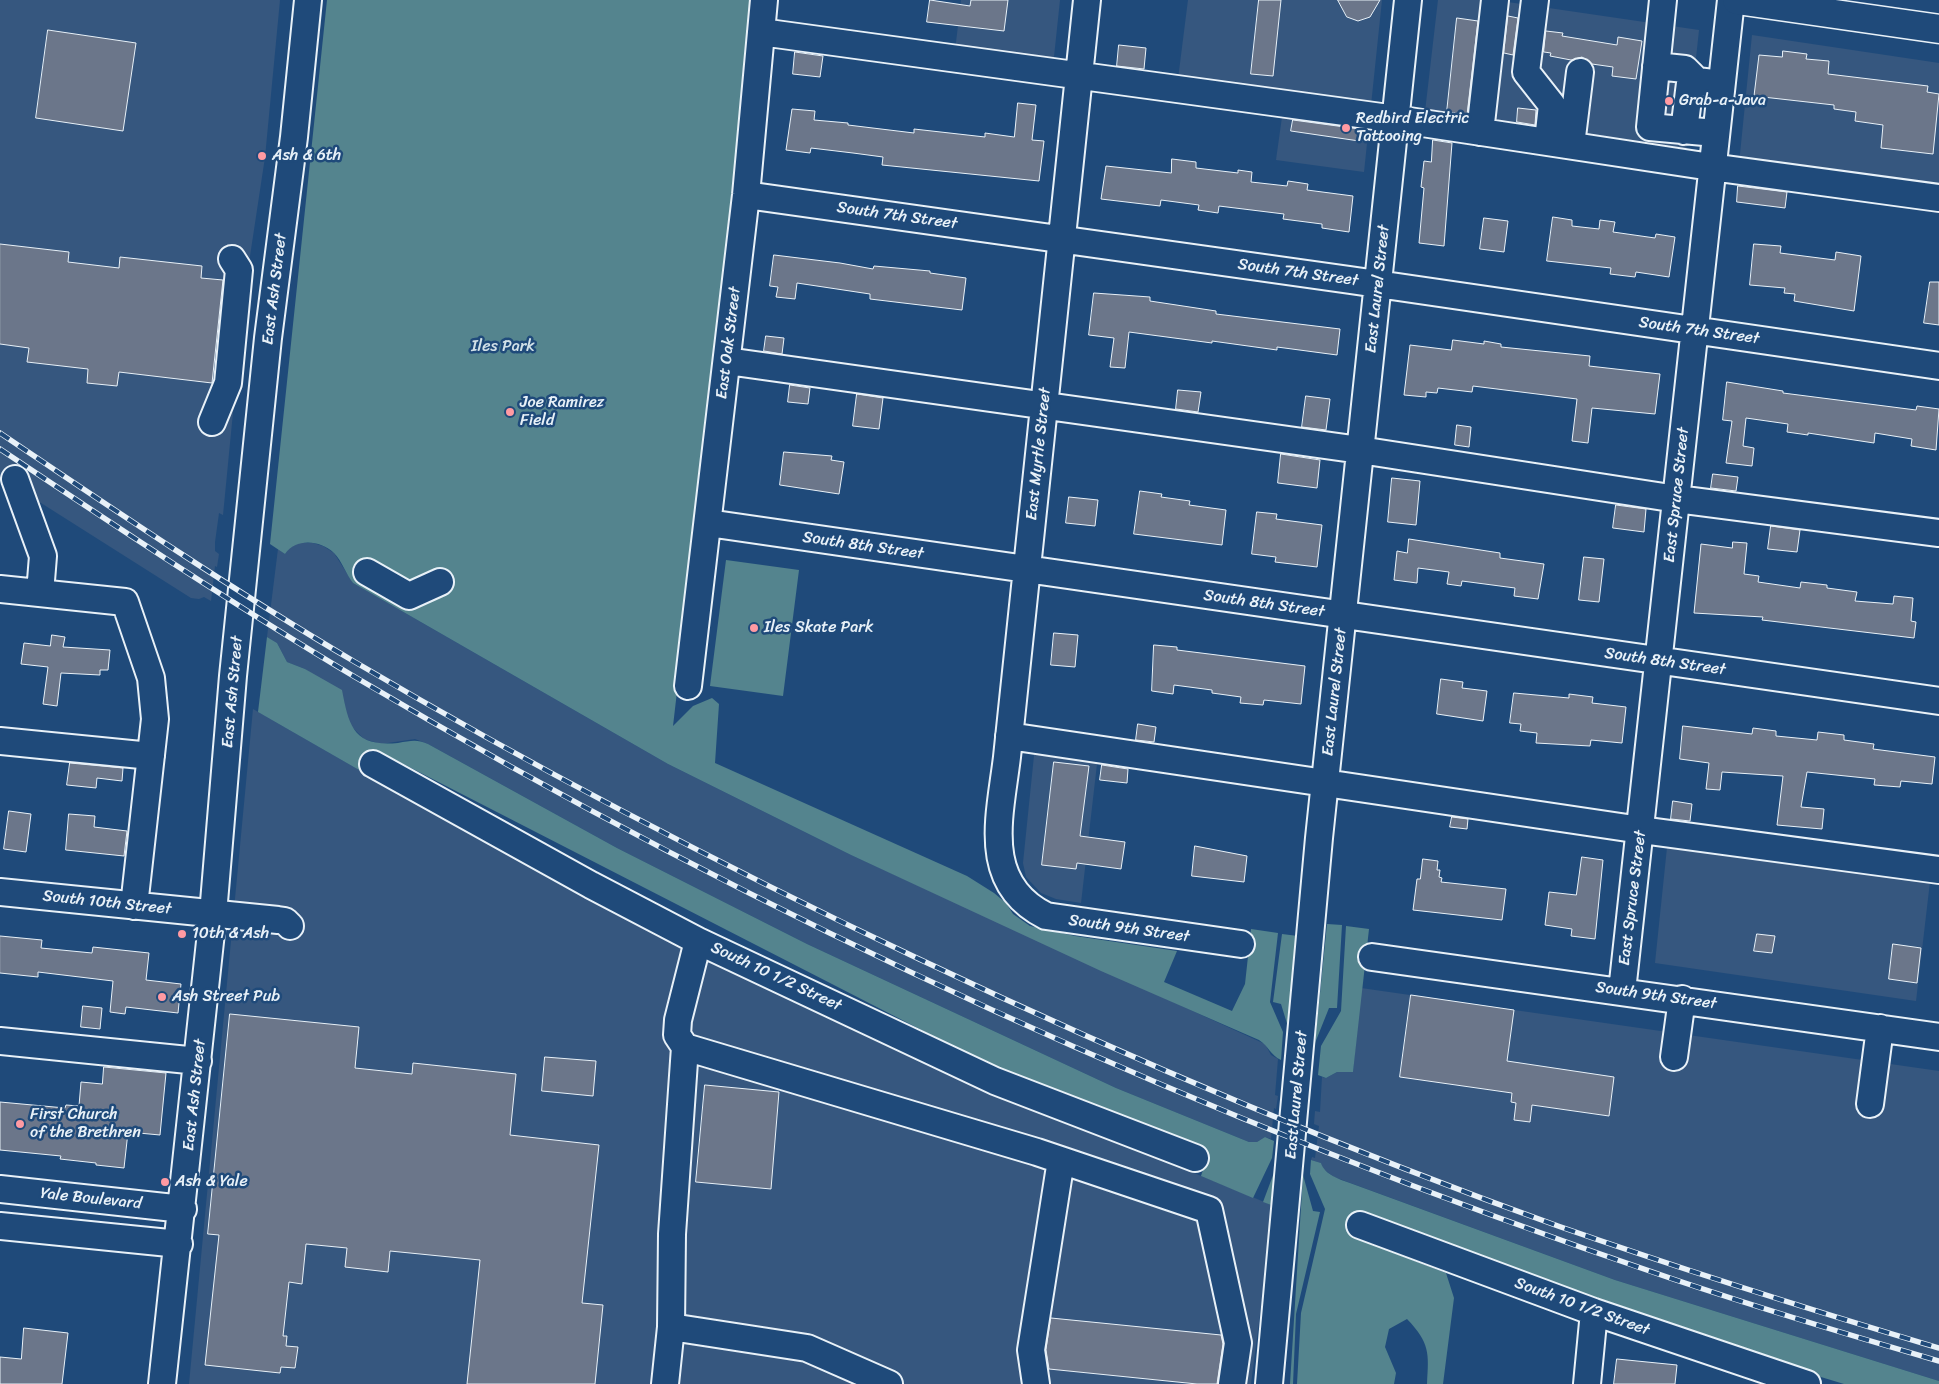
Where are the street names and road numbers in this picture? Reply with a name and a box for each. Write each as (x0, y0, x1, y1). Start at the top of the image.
street label: South 7th Street (836, 198, 958, 234)
street label: East Laurel Street (1362, 224, 1394, 354)
street label: East Ash Street (259, 232, 291, 346)
street label: South 7th Street (1237, 255, 1359, 291)
street label: East Oak Street (713, 286, 745, 400)
street label: South 7th Street (1638, 313, 1760, 349)
street label: East Myrtle Street (1022, 387, 1056, 521)
street label: East Spruce Street (1660, 426, 1694, 564)
street label: South 8th Street (801, 528, 925, 564)
street label: South 8th Street (1202, 586, 1326, 622)
street label: East Laurel Street (1319, 627, 1351, 757)
street label: East Ash Street (219, 635, 247, 749)
street label: South 8th Street (1603, 644, 1727, 680)
street label: East Spruce Street (1615, 829, 1651, 967)
street label: South 10th Street (42, 887, 172, 919)
street label: South 9th Street (1067, 911, 1191, 947)
street label: South 10 1/2 Street (708, 938, 844, 1016)
street label: South 9th Street (1594, 978, 1718, 1014)
street label: East Laurel Street (1282, 1030, 1312, 1160)
street label: East Ash Street (180, 1038, 210, 1152)
street label: Yale Boulevard (39, 1184, 143, 1214)
street label: South 10 1/2 Street (1512, 1274, 1652, 1340)

